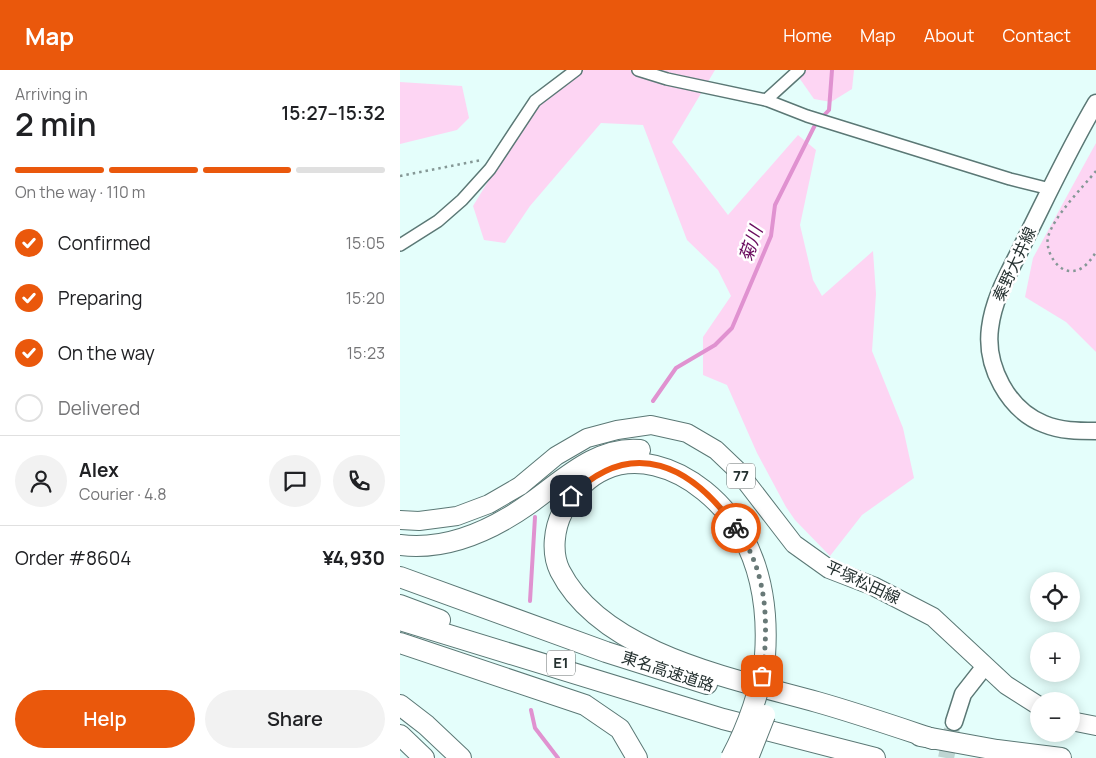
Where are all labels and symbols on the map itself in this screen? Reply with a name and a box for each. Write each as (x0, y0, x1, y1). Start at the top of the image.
water label: 菊川 (733, 221, 768, 265)
street label: 秦野大井線 (987, 223, 1041, 305)
road number: 77 (727, 464, 755, 488)
pin (550, 475, 592, 517)
courier (711, 503, 761, 553)
street label: 平塚松田線 (822, 555, 904, 609)
street label: 東名高速道路 (619, 646, 717, 696)
road number: E1 (547, 650, 575, 676)
pin (741, 655, 783, 697)

